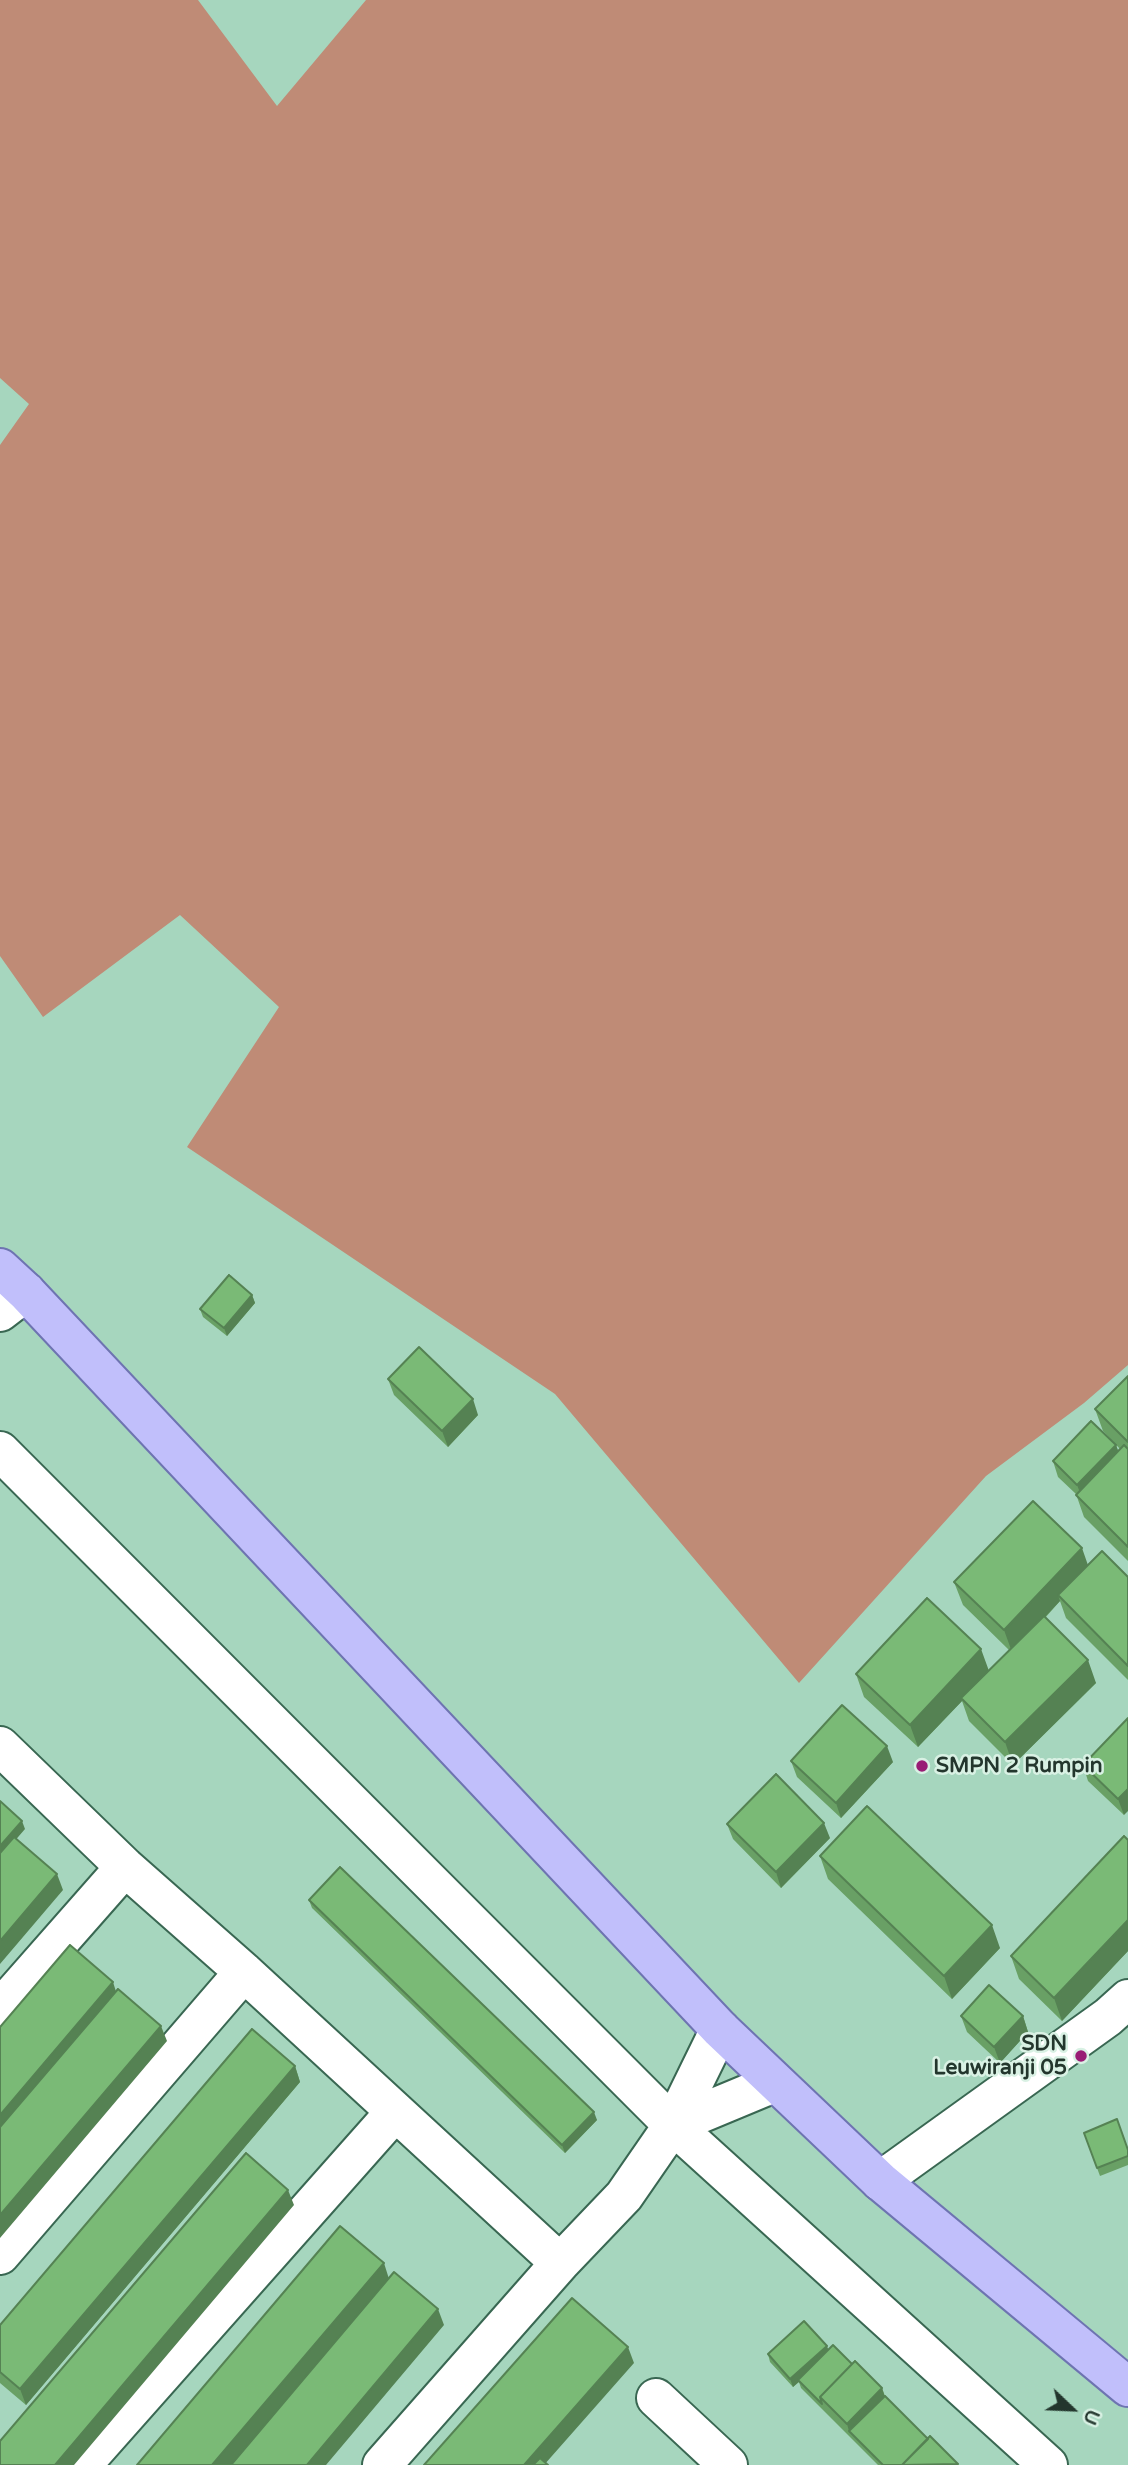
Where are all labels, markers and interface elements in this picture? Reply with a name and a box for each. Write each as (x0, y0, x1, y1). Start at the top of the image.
place label: SMPN 2 Rumpin (936, 1753, 1103, 1779)
marker: SMPN 2 Rumpin (914, 1758, 930, 1774)
place label: SDN Leuwiranji 05 (933, 2031, 1067, 2081)
marker: SDN Leuwiranji 05 (1073, 2048, 1089, 2064)
north arrow (1037, 2374, 1107, 2444)
text: U (1078, 2406, 1104, 2428)

